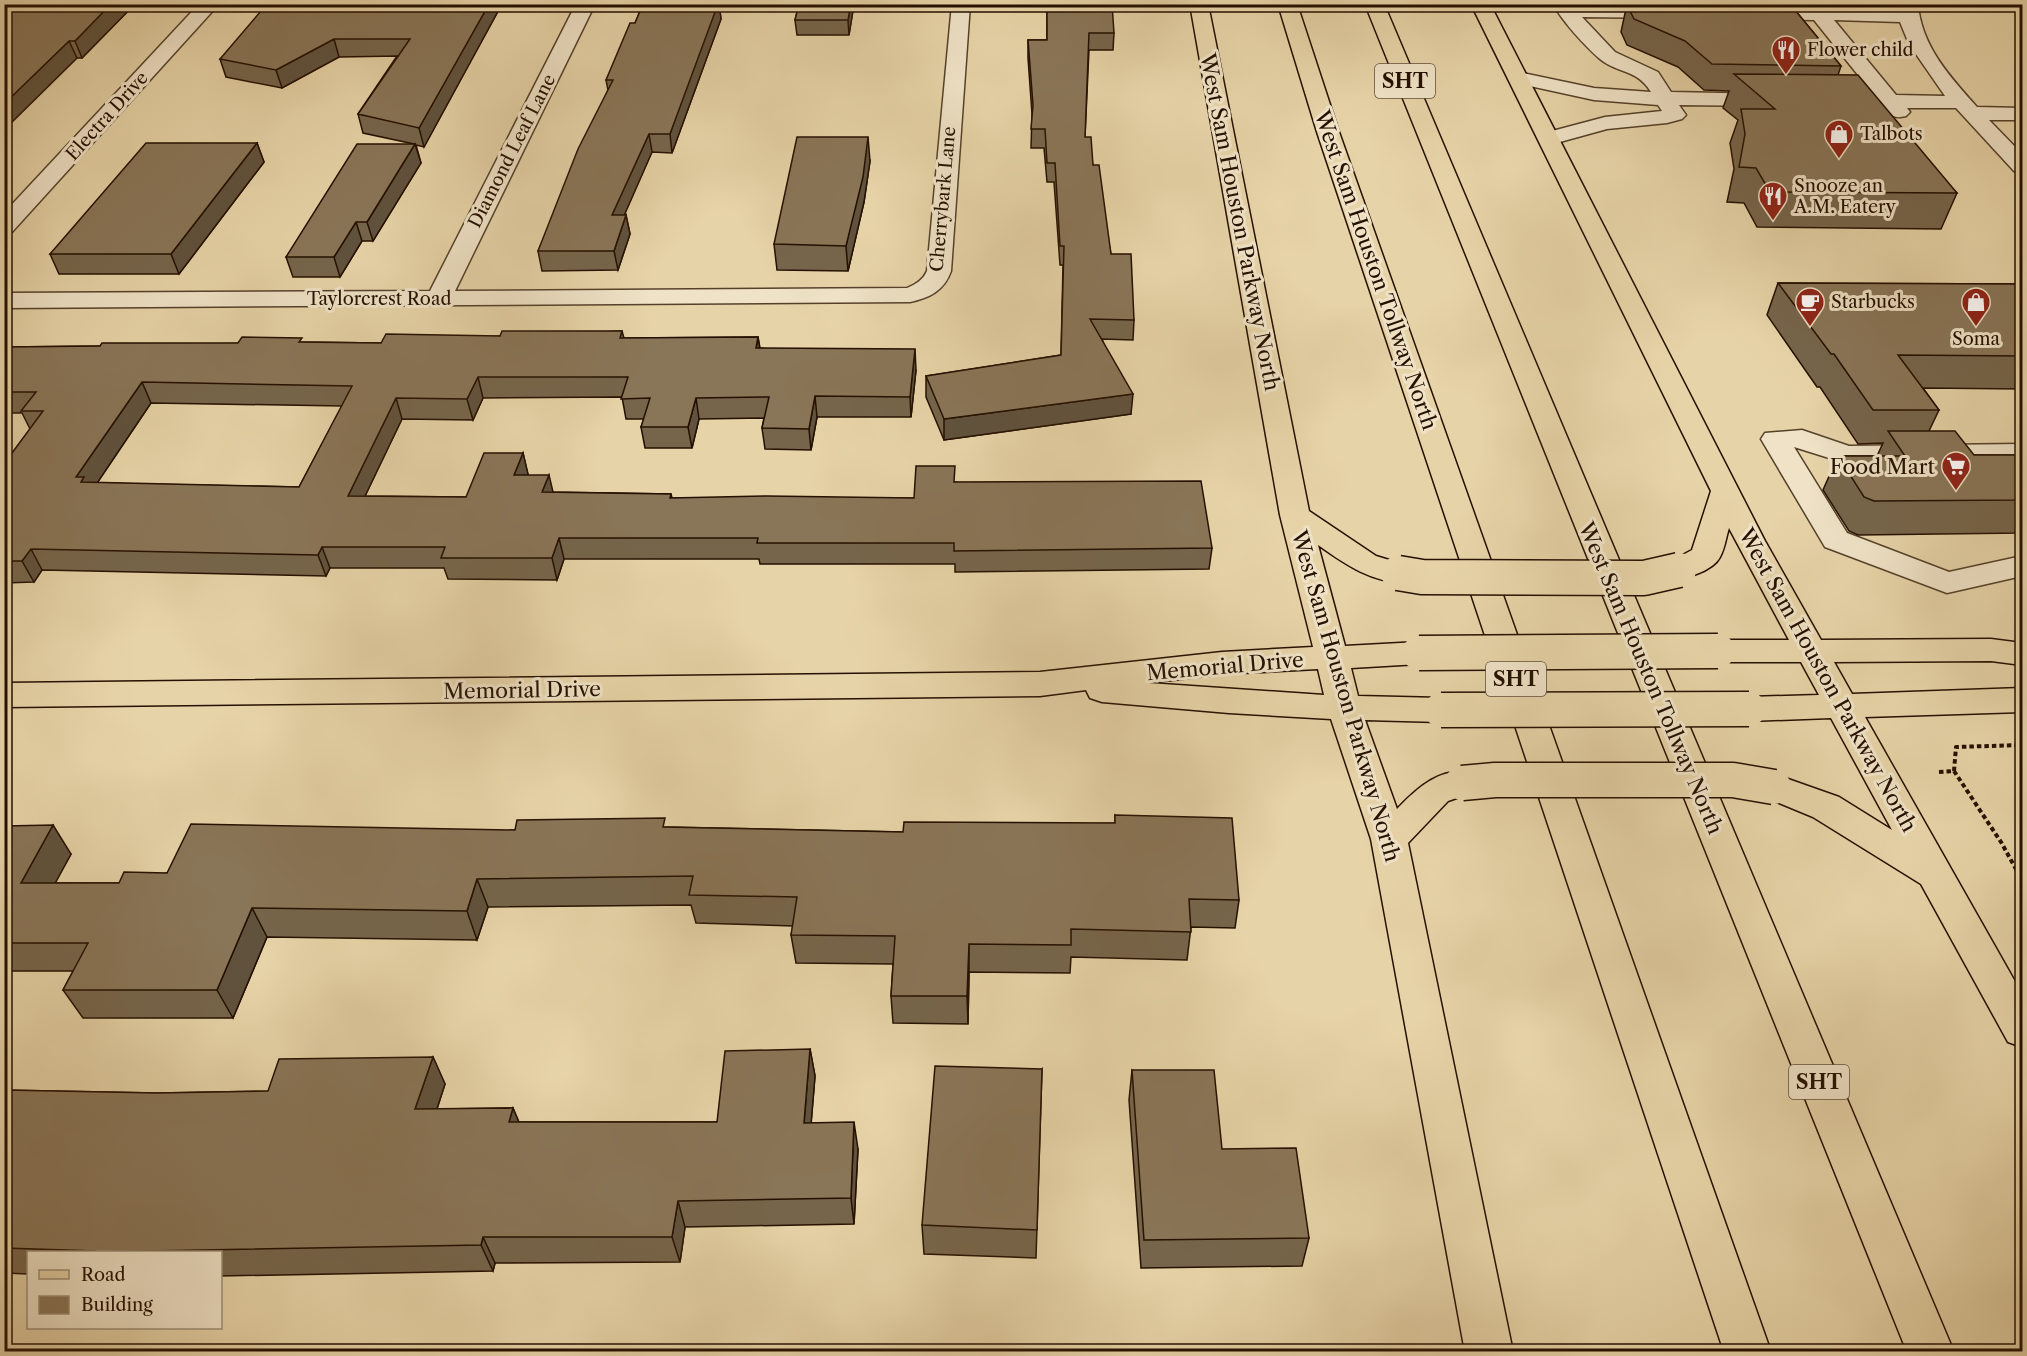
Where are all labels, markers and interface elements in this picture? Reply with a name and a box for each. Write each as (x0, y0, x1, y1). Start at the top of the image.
restaurant icon: Flower child (1770, 34, 1802, 76)
place label: Flower child (1807, 39, 1914, 61)
street label: West Sam Houston Parkway North (1195, 50, 1285, 393)
road number: SHT (1375, 64, 1435, 98)
street label: Electra Drive (61, 67, 153, 165)
street label: Diamond Leaf Lane (464, 70, 560, 232)
street label: West Sam Houston Tollway North (1309, 106, 1443, 433)
shop icon: Talbots (1823, 118, 1855, 160)
place label: Talbots (1860, 123, 1923, 145)
street label: Cherrybark Lane (926, 125, 960, 273)
place label: Snooze an A.M. Eatery (1793, 175, 1897, 218)
restaurant icon: Snooze an A.M. Eatery (1757, 180, 1789, 222)
cafe icon: Starbucks (1794, 286, 1826, 328)
shop icon: Soma (1960, 286, 1992, 328)
street label: Taylorcrest Road (307, 288, 451, 310)
place label: Starbucks (1831, 291, 1915, 313)
place label: Soma (1952, 328, 2001, 350)
supermarket icon: Food Mart (1940, 450, 1972, 492)
place label: Food Mart (1830, 454, 1936, 479)
street label: West Sam Houston Tollway North (1573, 517, 1728, 838)
street label: West Sam Houston Parkway North (1733, 523, 1922, 836)
street label: West Sam Houston Parkway North (1286, 527, 1405, 864)
street label: Memorial Drive (1145, 647, 1305, 685)
road number: SHT (1486, 662, 1546, 696)
street label: Memorial Drive (443, 676, 601, 704)
road number: SHT (1789, 1065, 1849, 1099)
legend (27, 1251, 222, 1329)
text: Road (81, 1264, 126, 1286)
text: Building (81, 1294, 153, 1316)

